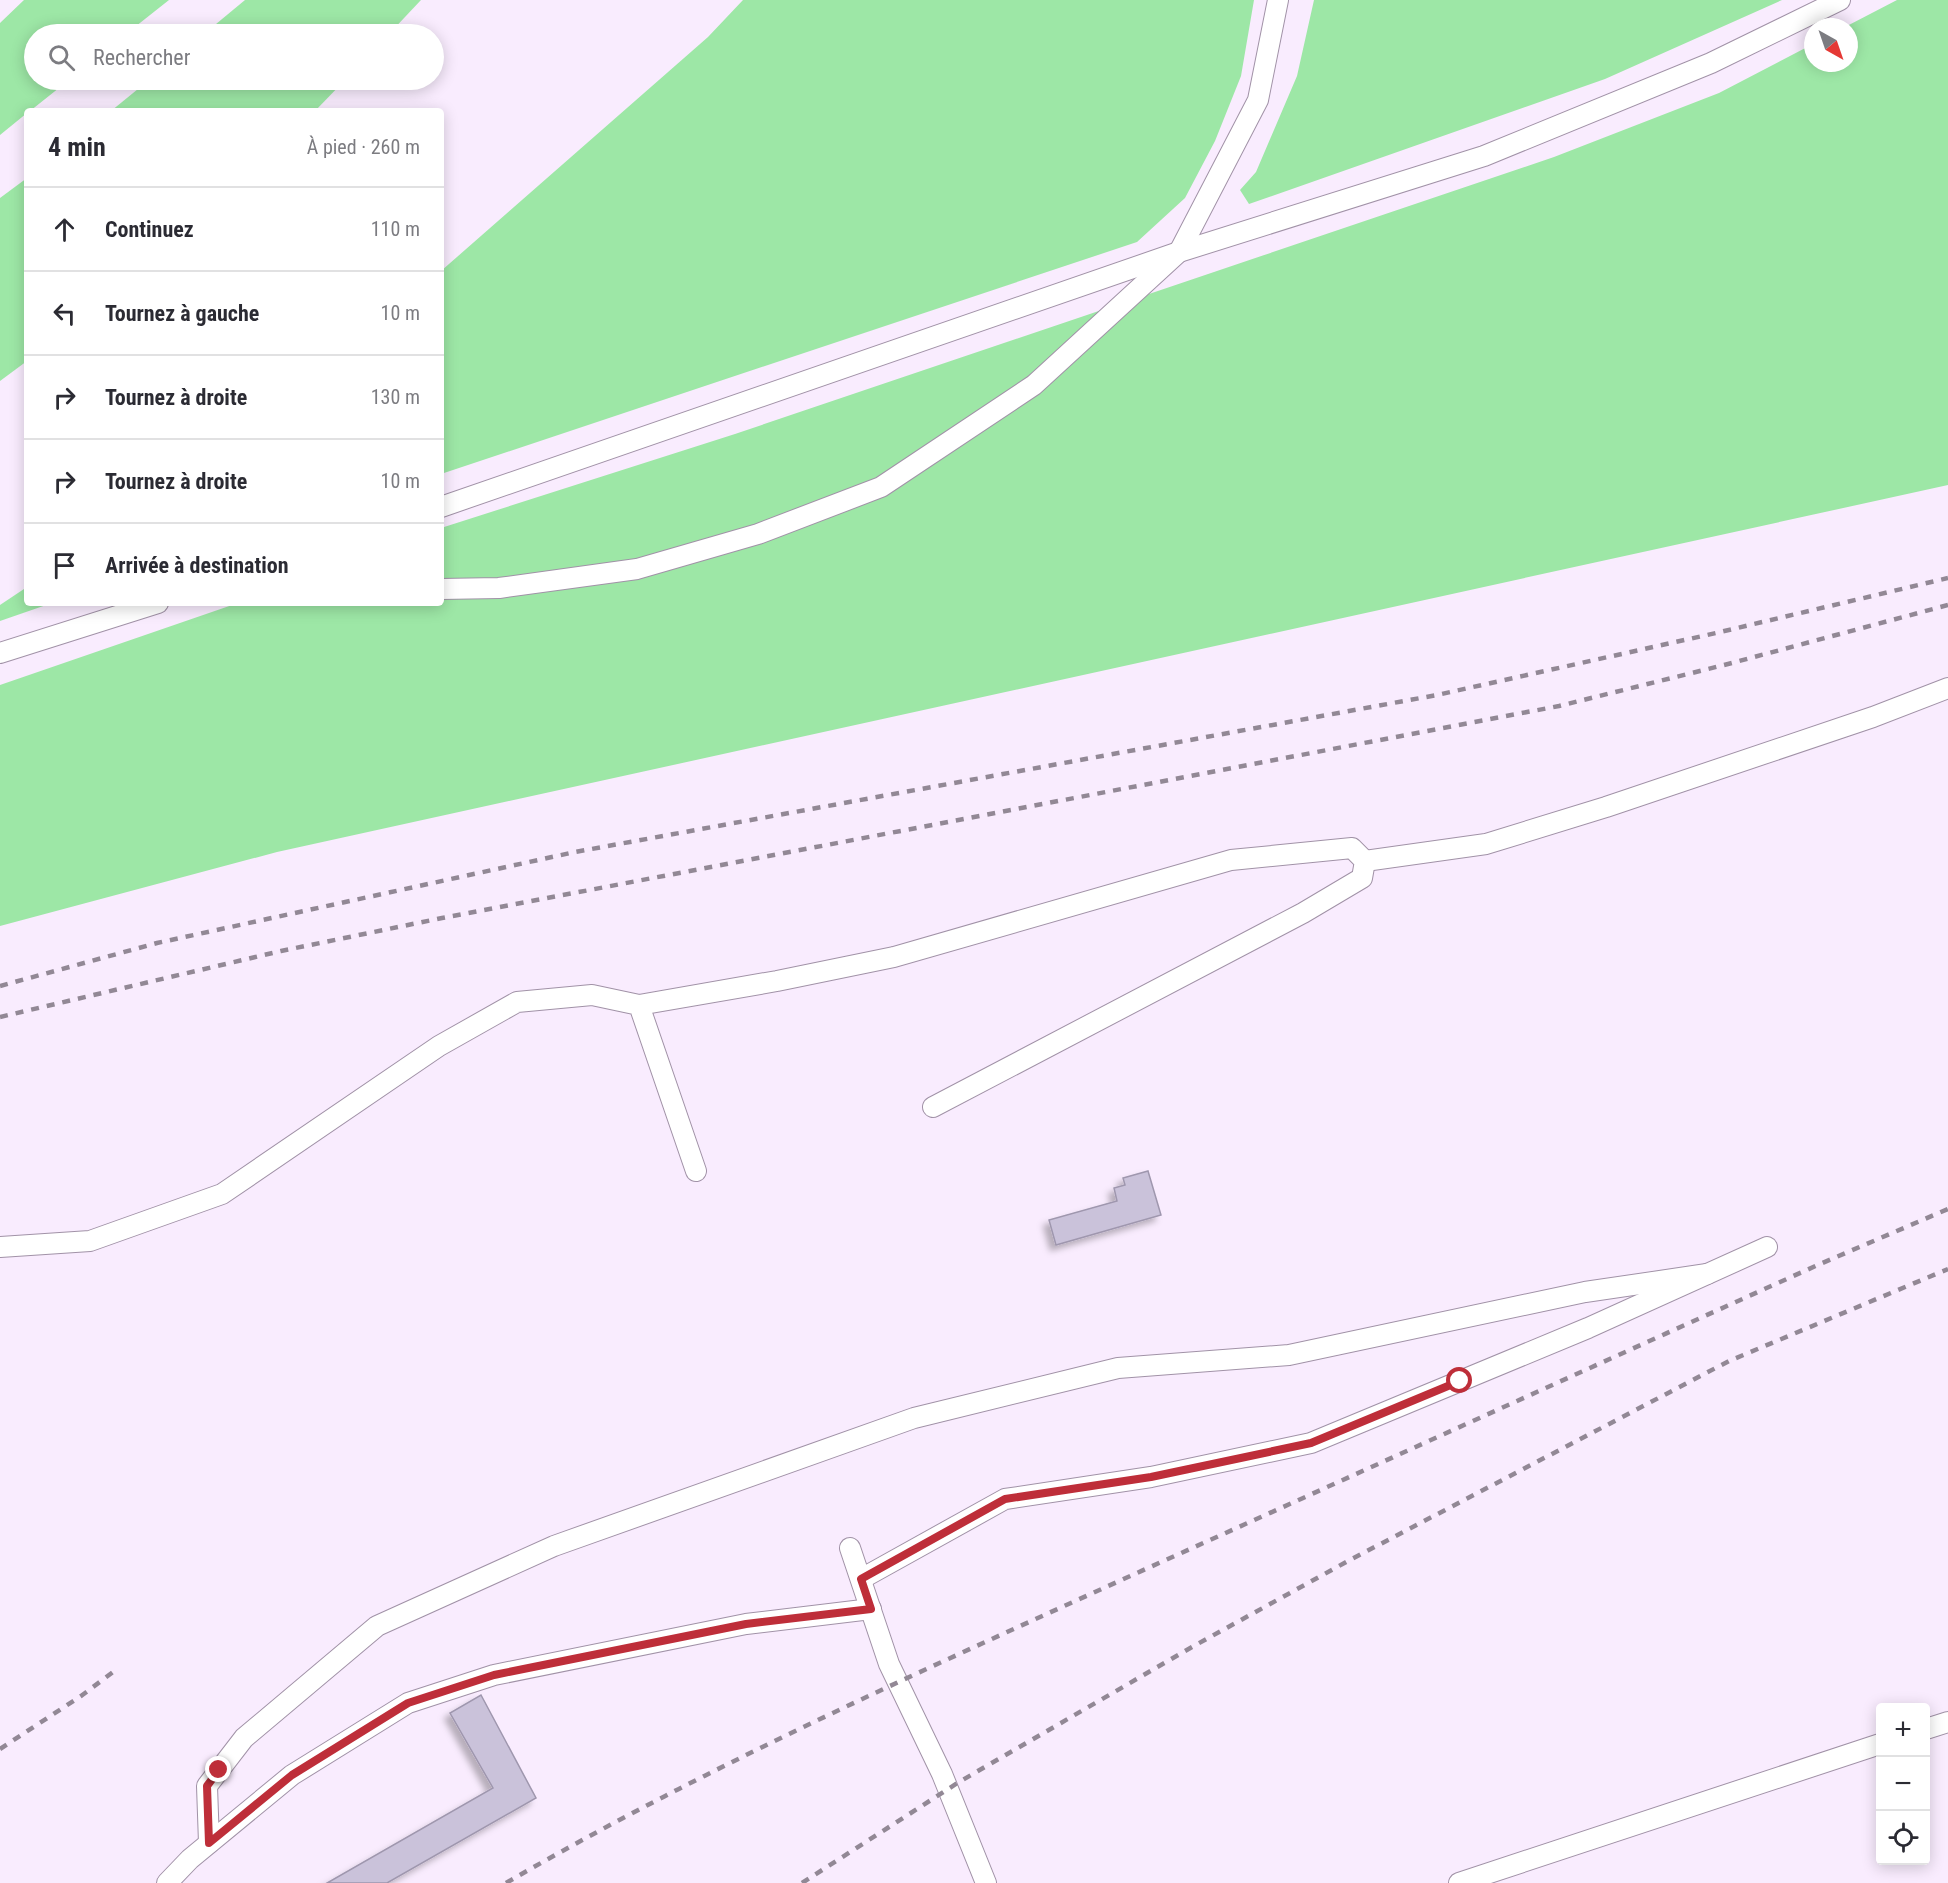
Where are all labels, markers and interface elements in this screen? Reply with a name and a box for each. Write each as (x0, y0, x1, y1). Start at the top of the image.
north arrow (1804, 18, 1858, 72)
search box (24, 24, 444, 90)
icon: search (45, 41, 78, 74)
text: Rechercher (93, 45, 190, 70)
text: 4 min (48, 132, 106, 162)
text: À pied · 260 m (307, 135, 420, 159)
icon: ahead (48, 213, 81, 246)
text: Continuez (105, 217, 194, 242)
text: 110 m (371, 217, 420, 241)
icon: left (48, 297, 81, 330)
text: Tournez à gauche (105, 301, 259, 326)
text: 10 m (381, 301, 420, 325)
icon: right (48, 381, 81, 414)
text: Tournez à droite (105, 385, 247, 410)
text: 130 m (371, 385, 420, 409)
icon: right (48, 465, 81, 498)
text: Tournez à droite (105, 469, 247, 494)
text: 10 m (381, 469, 420, 493)
icon: arrive (48, 549, 81, 582)
text: Arrivée à destination (105, 553, 289, 578)
route start (1446, 1367, 1472, 1393)
map controls (1876, 1703, 1930, 1865)
button: + (1876, 1703, 1930, 1757)
route end (205, 1756, 231, 1782)
button: − (1876, 1757, 1930, 1811)
button: locate (1876, 1811, 1930, 1865)

